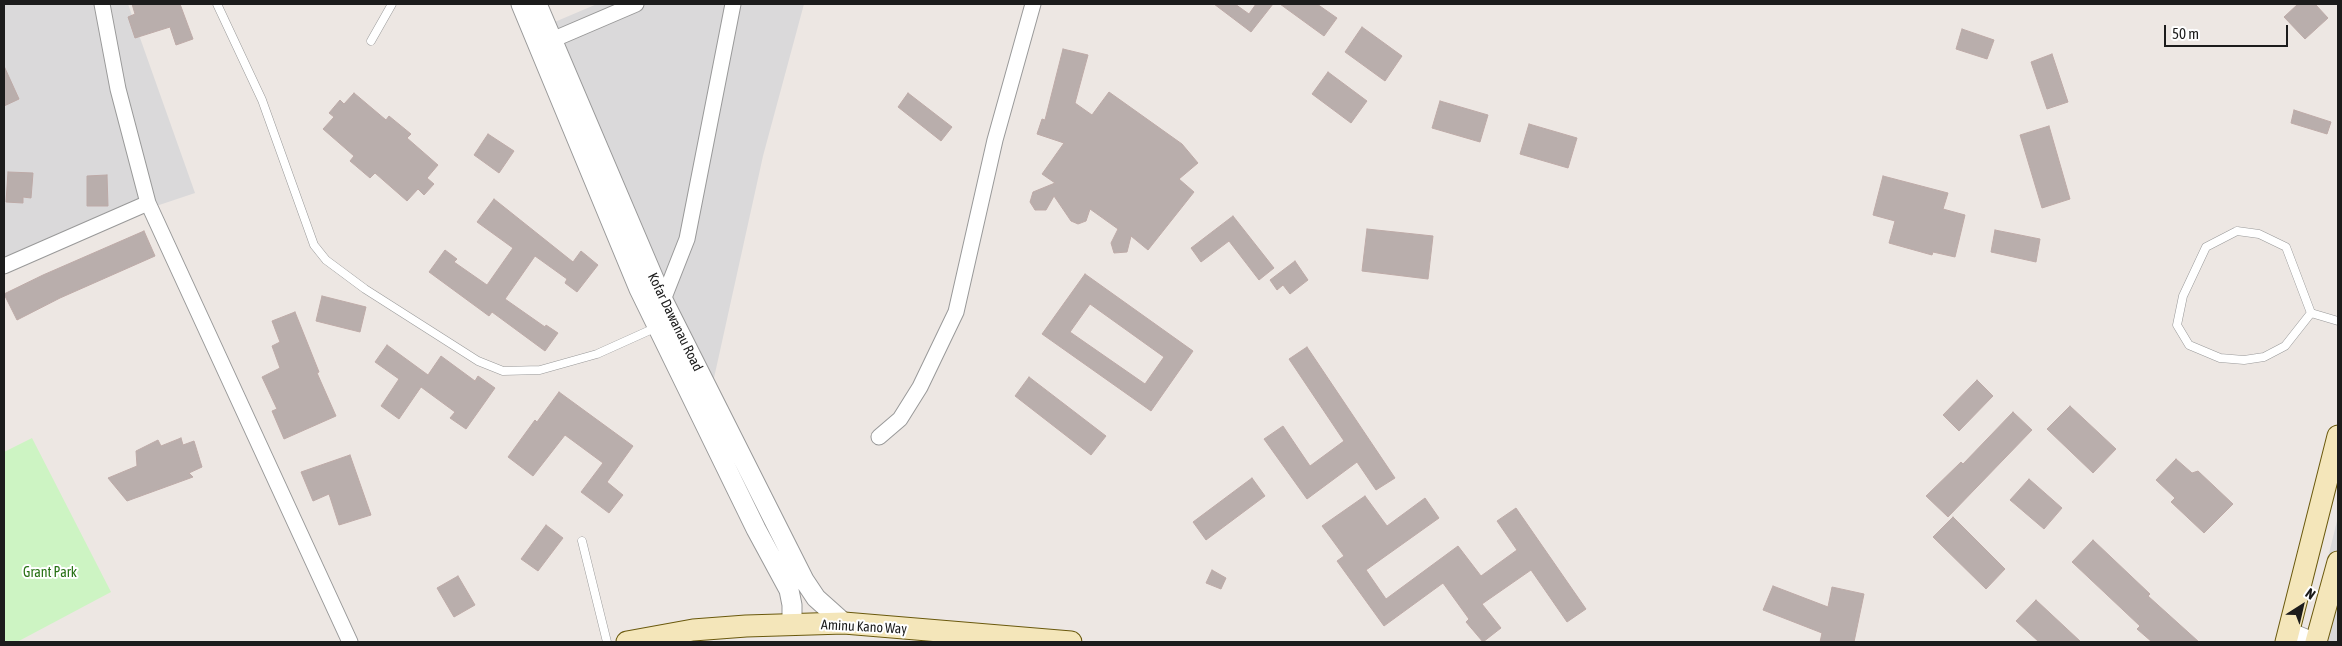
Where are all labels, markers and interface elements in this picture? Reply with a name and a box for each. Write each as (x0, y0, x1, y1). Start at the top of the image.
scale bar (2167, 15, 2291, 47)
text: 50 m (2172, 25, 2199, 42)
street label: Kofar Dawanau Road (644, 270, 706, 374)
park label: Grant Park (23, 565, 77, 581)
north arrow (2277, 581, 2327, 631)
text: N (2303, 585, 2319, 603)
street label: Aminu Kano Way (821, 616, 907, 638)

